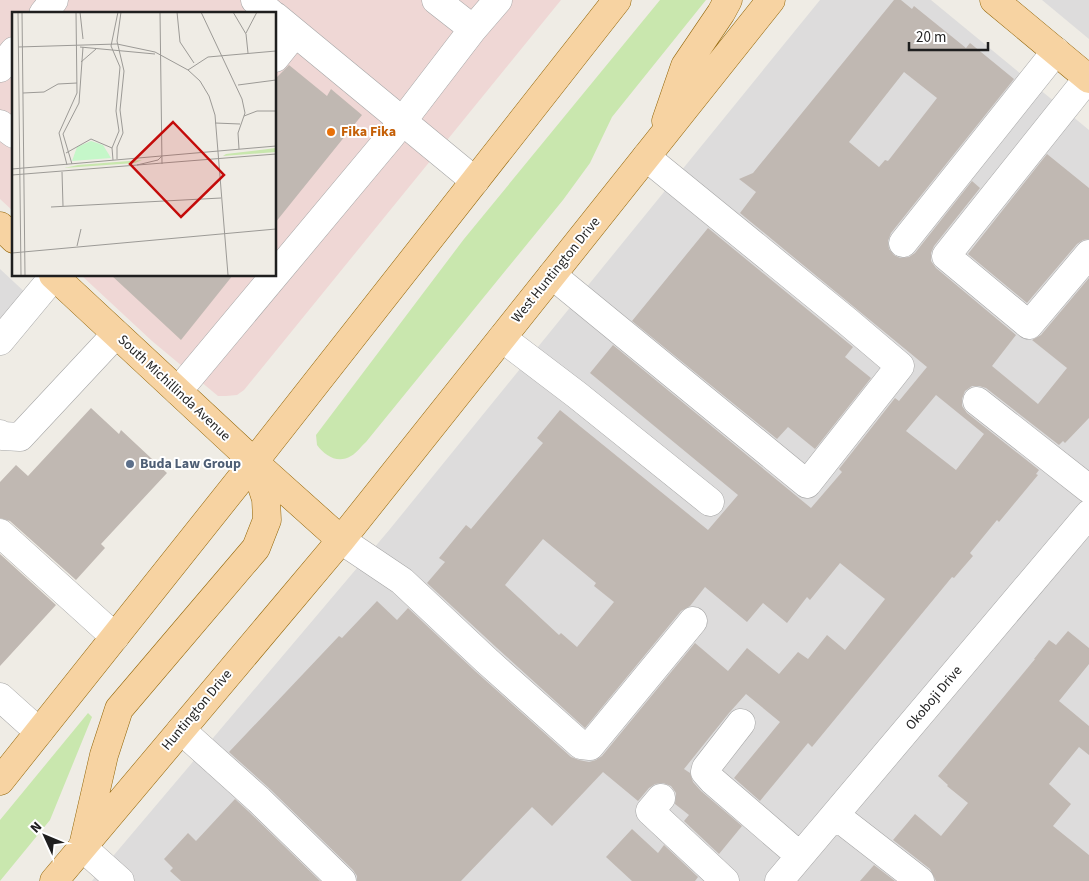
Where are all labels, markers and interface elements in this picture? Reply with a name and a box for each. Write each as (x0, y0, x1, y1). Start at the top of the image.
inset map (12, 12, 276, 276)
scale bar (909, 20, 988, 52)
text: 20 m (916, 27, 946, 48)
place label: Fika Fika (341, 122, 396, 142)
marker: Fika Fika (325, 126, 337, 138)
street label: West Huntington Drive (507, 213, 605, 327)
street label: South Michillinda Avenue (113, 330, 235, 446)
place label: Buda Law Group (140, 454, 241, 474)
marker: Buda Law Group (124, 458, 136, 470)
street label: Okoboji Drive (901, 661, 967, 735)
street label: Huntington Drive (157, 665, 237, 755)
north arrow (20, 811, 70, 861)
text: N (26, 817, 47, 838)

